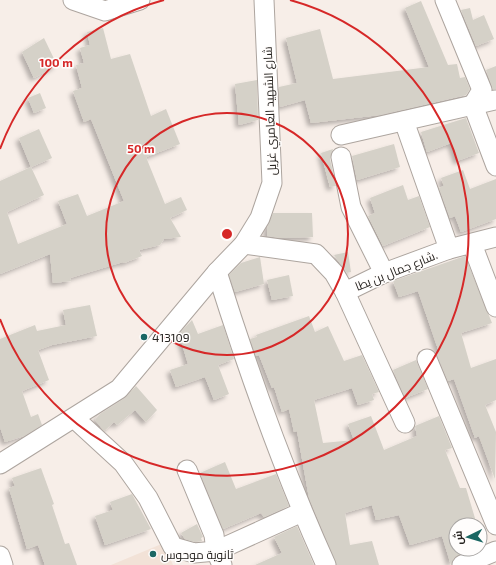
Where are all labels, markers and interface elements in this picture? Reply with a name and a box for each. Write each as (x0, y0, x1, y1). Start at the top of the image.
street label: شارع الشهيد العامري غزيل (260, 46, 282, 176)
text: 100 m (39, 55, 73, 69)
text: 50 m (127, 141, 155, 155)
centre of rings (220, 227, 234, 241)
street label: شارع جمال بن يطا. (353, 247, 440, 295)
place label: 413109 (152, 330, 190, 344)
marker: 413109 (139, 332, 149, 342)
north arrow (448, 517, 488, 557)
text: ش (450, 530, 466, 546)
place label: ثانوية موحوس (161, 547, 234, 562)
marker: ثانوية موحوس (148, 549, 158, 559)

